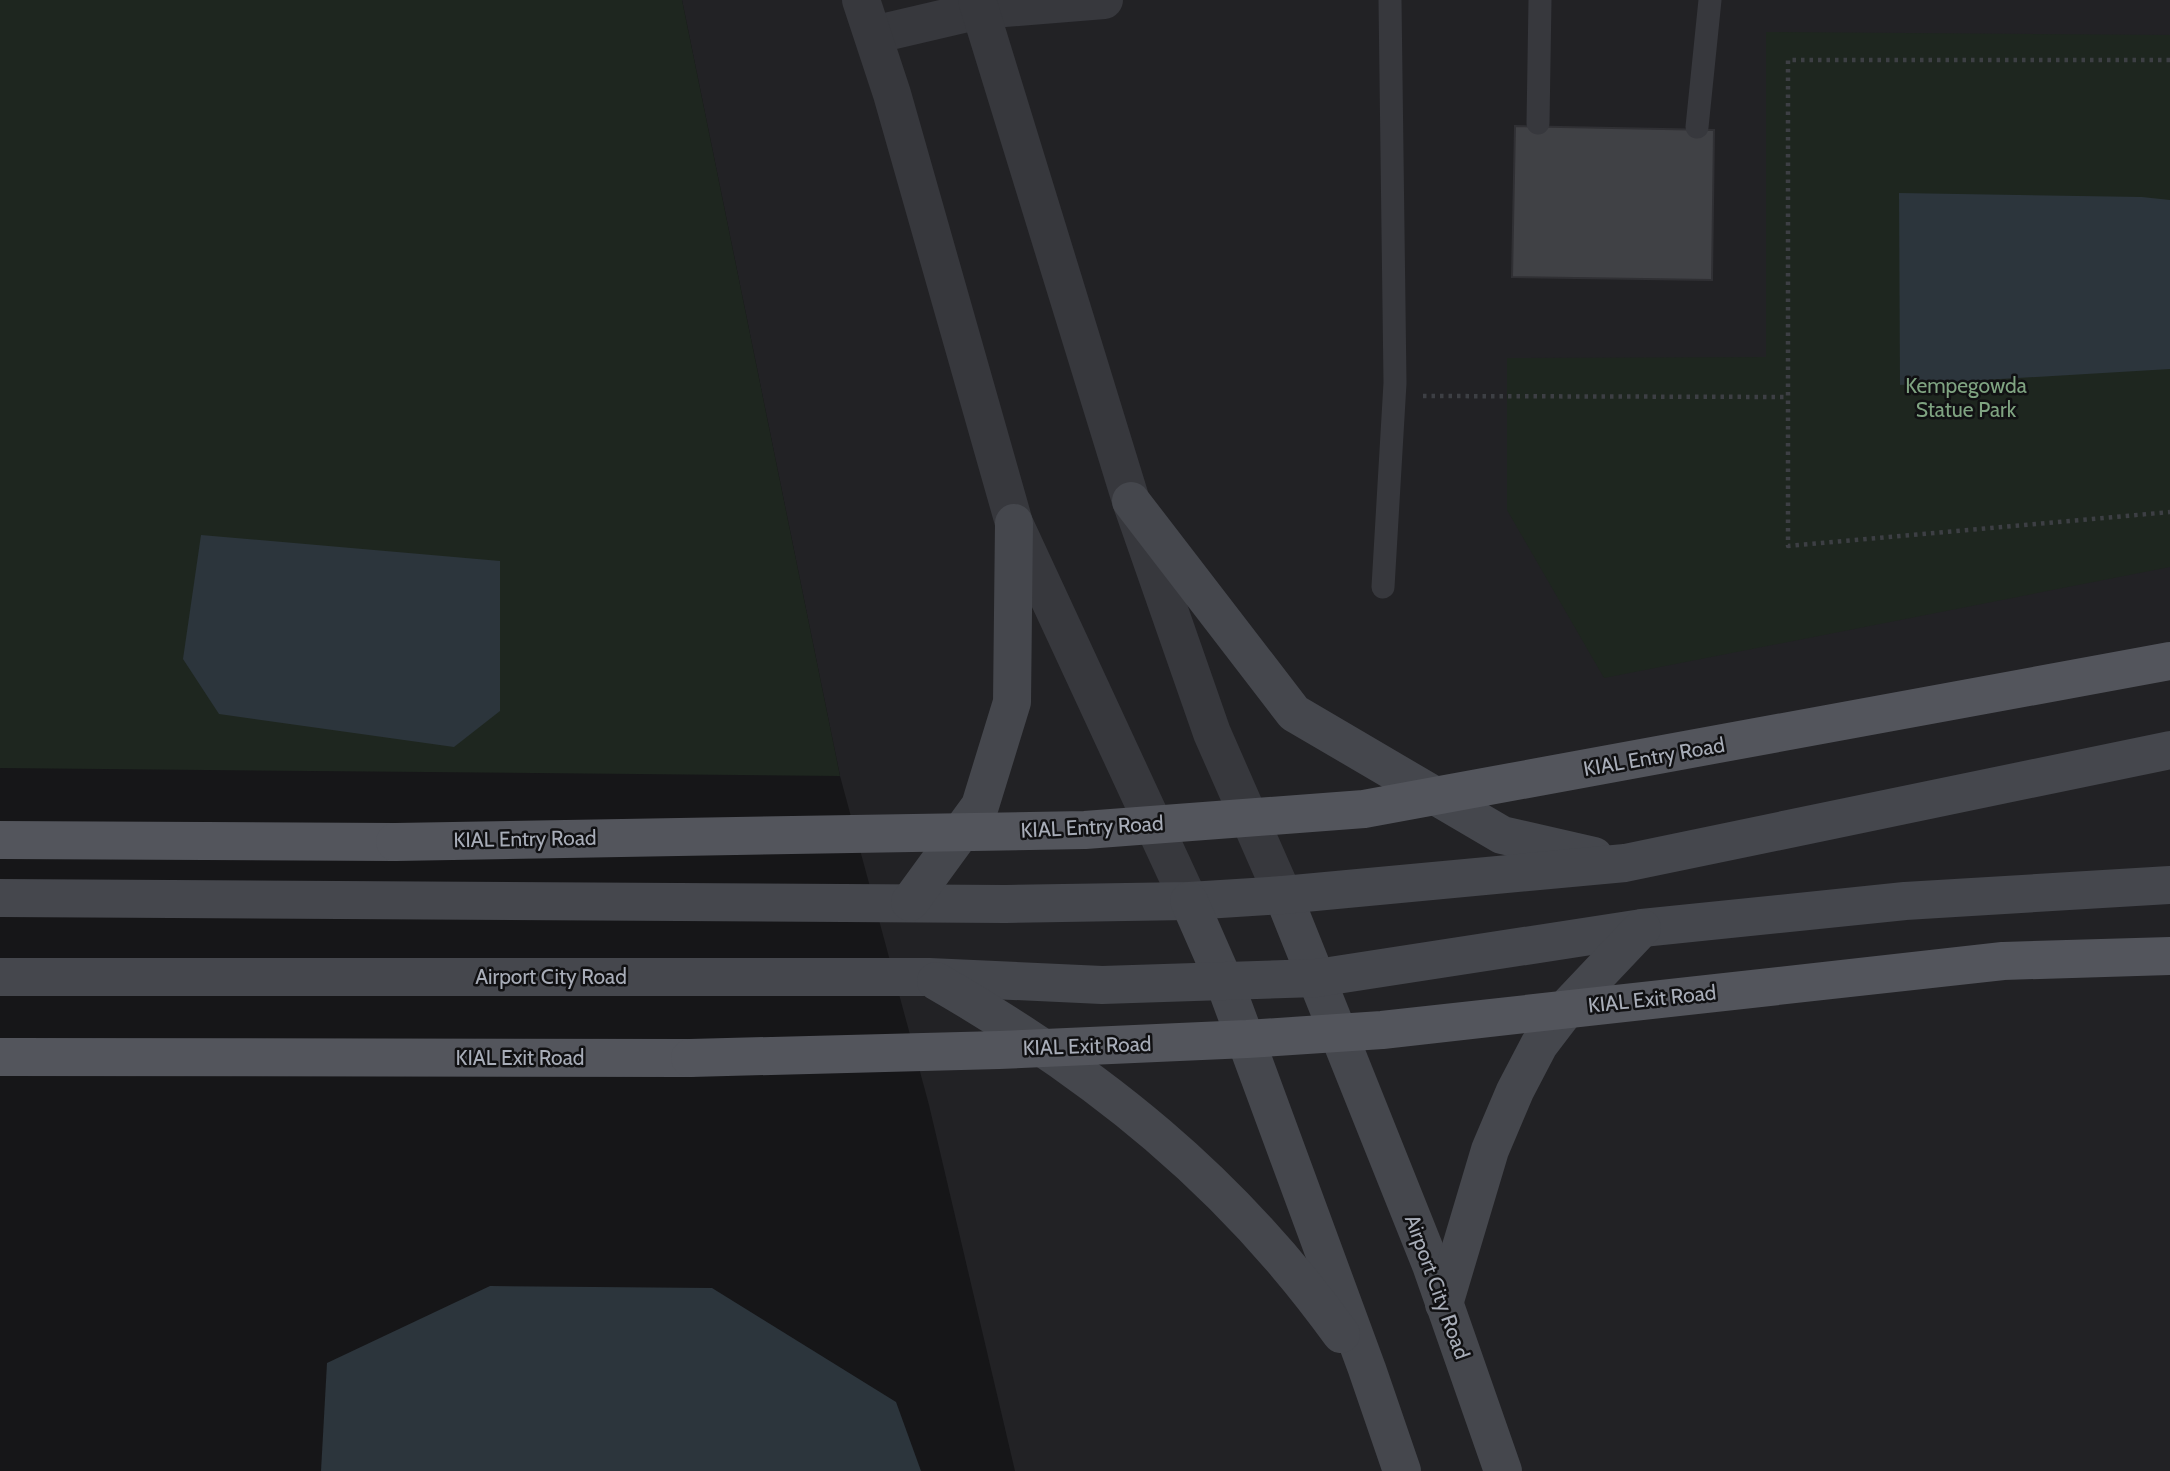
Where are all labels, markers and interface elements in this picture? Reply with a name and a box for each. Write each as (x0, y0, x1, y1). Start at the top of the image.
park label: Kempegowda Statue Park (1905, 373, 2027, 422)
street label: KIAL Entry Road (1581, 732, 1727, 781)
street label: KIAL Entry Road (1020, 810, 1164, 843)
street label: KIAL Entry Road (453, 825, 597, 852)
street label: Airport City Road (475, 964, 627, 989)
street label: KIAL Exit Road (1587, 979, 1717, 1018)
street label: KIAL Exit Road (1022, 1031, 1152, 1060)
street label: KIAL Exit Road (456, 1045, 584, 1070)
street label: Airport City Road (1400, 1211, 1475, 1362)

